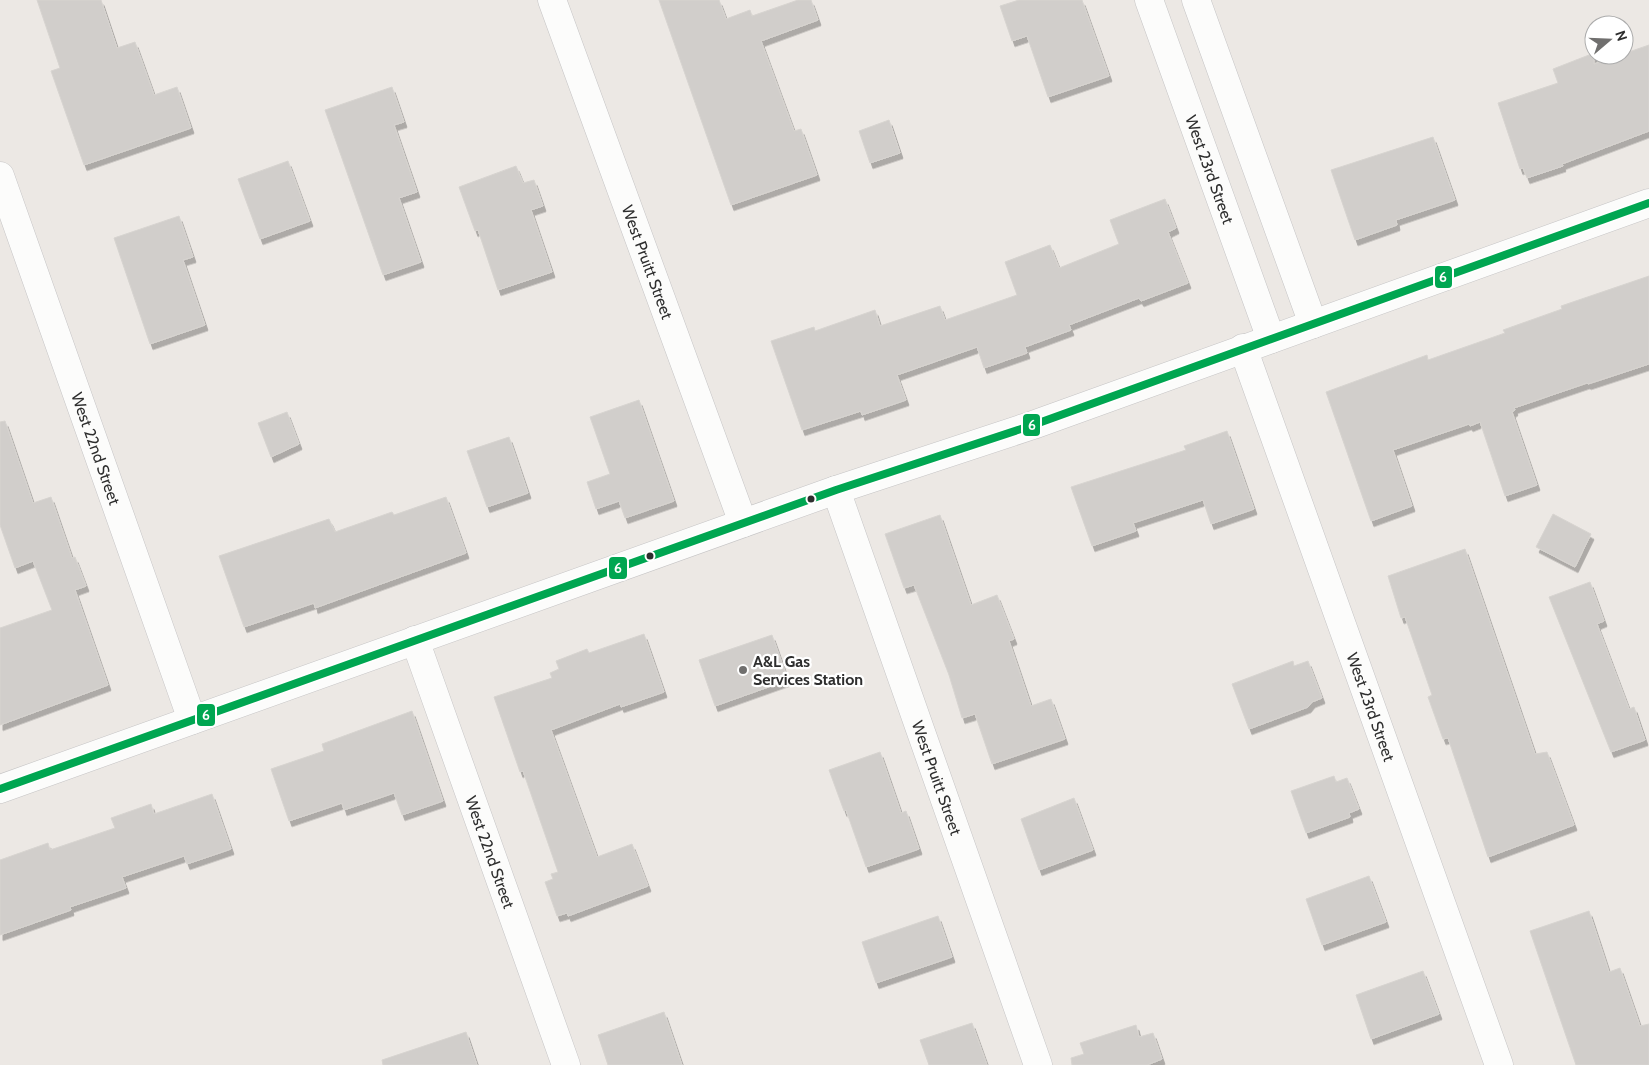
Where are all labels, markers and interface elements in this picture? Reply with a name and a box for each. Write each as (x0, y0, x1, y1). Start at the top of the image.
north arrow (1584, 15, 1634, 65)
text: N (1611, 28, 1631, 43)
street label: West 23rd Street (1182, 113, 1238, 227)
street label: West Pruitt Street (618, 203, 677, 322)
line badge: 6 (1434, 265, 1453, 289)
text: 6 (1439, 268, 1447, 286)
street label: West 22nd Street (68, 390, 125, 508)
line badge: 6 (1022, 413, 1041, 437)
text: 6 (1028, 416, 1036, 434)
unlabelled marker (806, 494, 816, 504)
unlabelled marker (645, 551, 655, 561)
line badge: 6 (608, 556, 628, 580)
text: 6 (614, 559, 622, 577)
street label: West 23rd Street (1343, 650, 1399, 764)
place label: A&L Gas Services Station (753, 652, 863, 689)
marker: A&L Gas Services Station (737, 664, 749, 676)
line badge: 6 (196, 703, 216, 727)
text: 6 (202, 706, 210, 724)
street label: West Pruitt Street (908, 718, 966, 838)
street label: West 22nd Street (462, 793, 519, 911)

